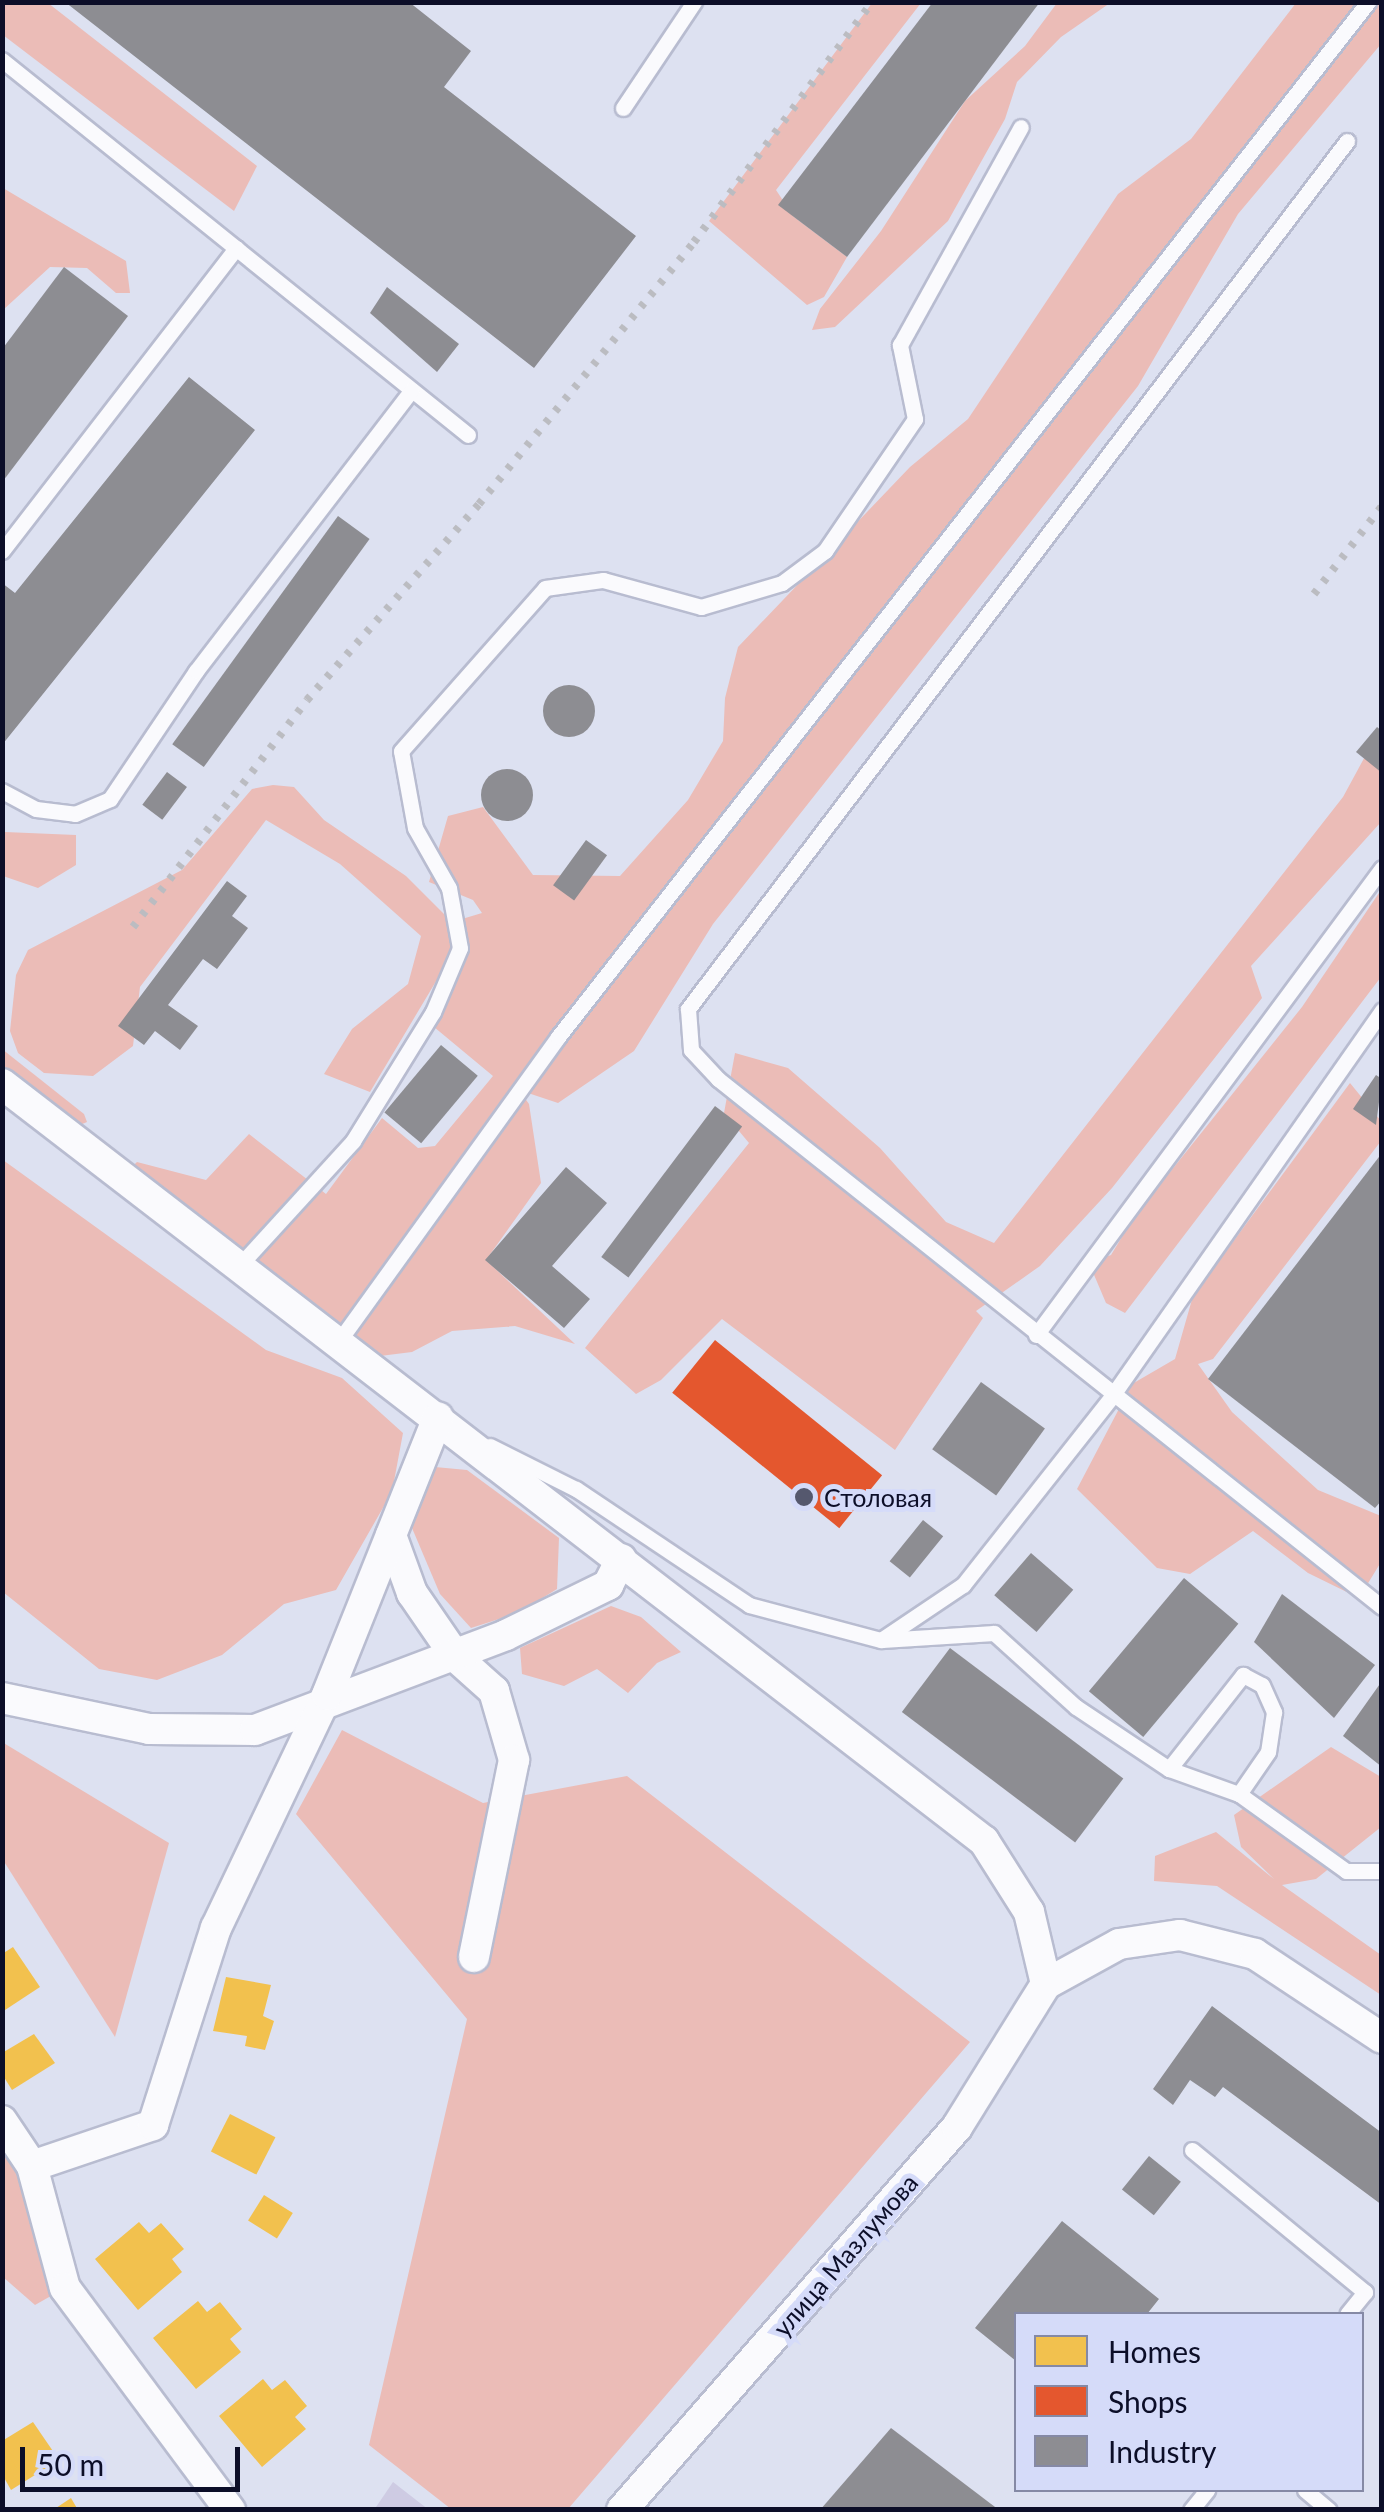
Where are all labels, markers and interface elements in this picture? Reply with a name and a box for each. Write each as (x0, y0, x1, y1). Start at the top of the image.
place label: Столовая (824, 1482, 932, 1512)
marker: Столовая (793, 1486, 815, 1508)
street label: улица Мазлумова (766, 2168, 924, 2342)
legend (1014, 2312, 1364, 2492)
text: Homes (1108, 2333, 1201, 2369)
text: Shops (1108, 2383, 1188, 2419)
scale bar (25, 2427, 245, 2489)
text: Industry (1108, 2433, 1217, 2469)
text: 50 m (37, 2446, 104, 2482)

